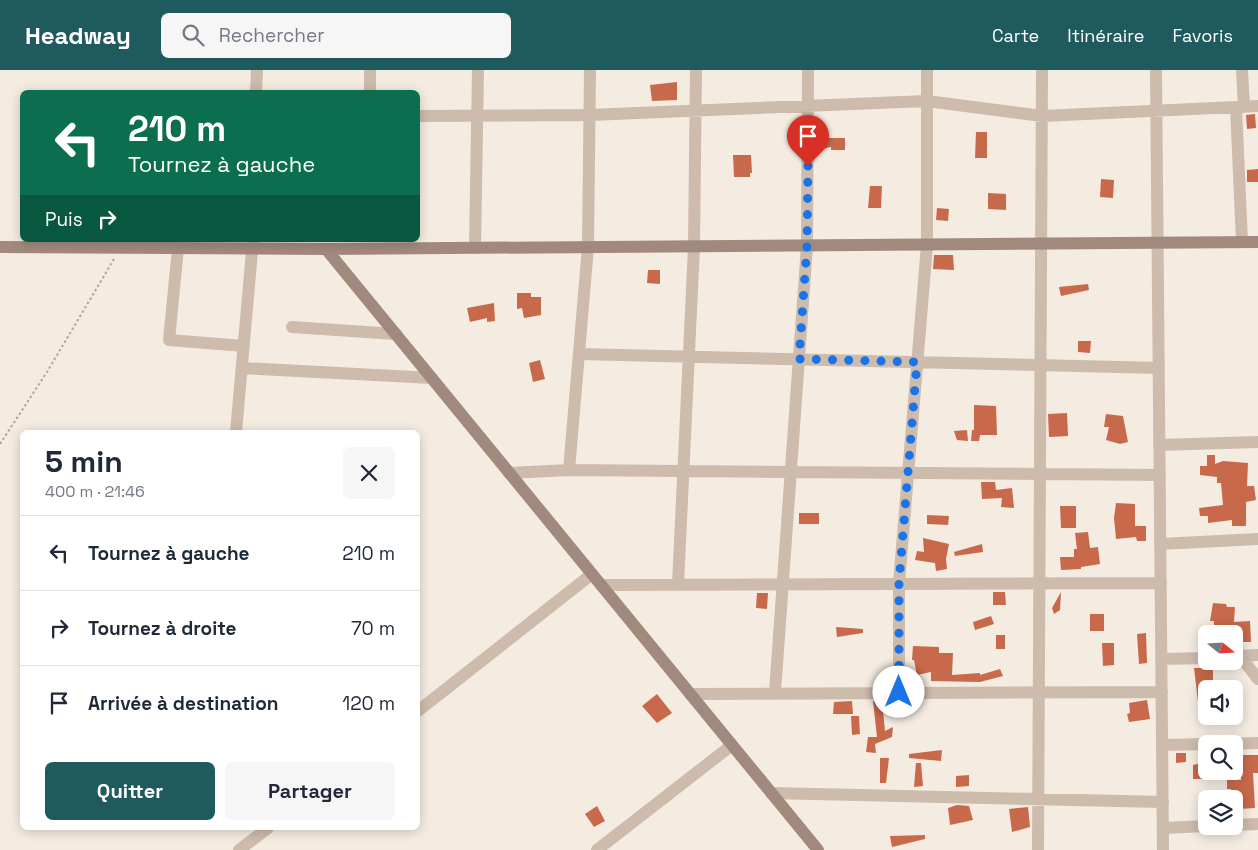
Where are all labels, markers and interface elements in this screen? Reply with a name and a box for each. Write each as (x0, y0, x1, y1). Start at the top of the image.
search box (161, 13, 511, 58)
text: Headway (25, 20, 131, 51)
icon: search (179, 21, 207, 49)
text: Rechercher (219, 23, 324, 48)
text: Carte (992, 24, 1039, 47)
text: Itinéraire (1067, 24, 1144, 47)
text: Favoris (1172, 24, 1233, 47)
text: 210 m (128, 107, 226, 151)
icon: left (45, 110, 110, 175)
pin (787, 115, 829, 166)
icon: arrive (794, 122, 822, 150)
text: Tournez à gauche (128, 150, 315, 178)
icon: right (93, 205, 121, 233)
text: Puis (45, 207, 83, 232)
text: 5 min (45, 442, 123, 481)
button: close (343, 447, 395, 499)
text: 400 m · 21:46 (45, 481, 145, 502)
icon: left (45, 539, 73, 567)
text: Tournez à gauche (88, 541, 250, 566)
text: 210 m (342, 541, 395, 566)
icon: right (45, 614, 73, 642)
text: Tournez à droite (88, 616, 237, 641)
text: 70 m (351, 616, 395, 641)
north arrow (1198, 625, 1242, 670)
map controls (1198, 625, 1243, 835)
position arrow (872, 665, 924, 717)
button: sound (1198, 680, 1243, 725)
icon: arrive (45, 689, 73, 717)
text: Arrivée à destination (88, 691, 278, 716)
text: 120 m (342, 691, 395, 716)
button: search (1198, 735, 1243, 780)
button: Quitter (45, 762, 215, 820)
button: Partager (225, 762, 395, 820)
button: layers (1198, 790, 1243, 835)

